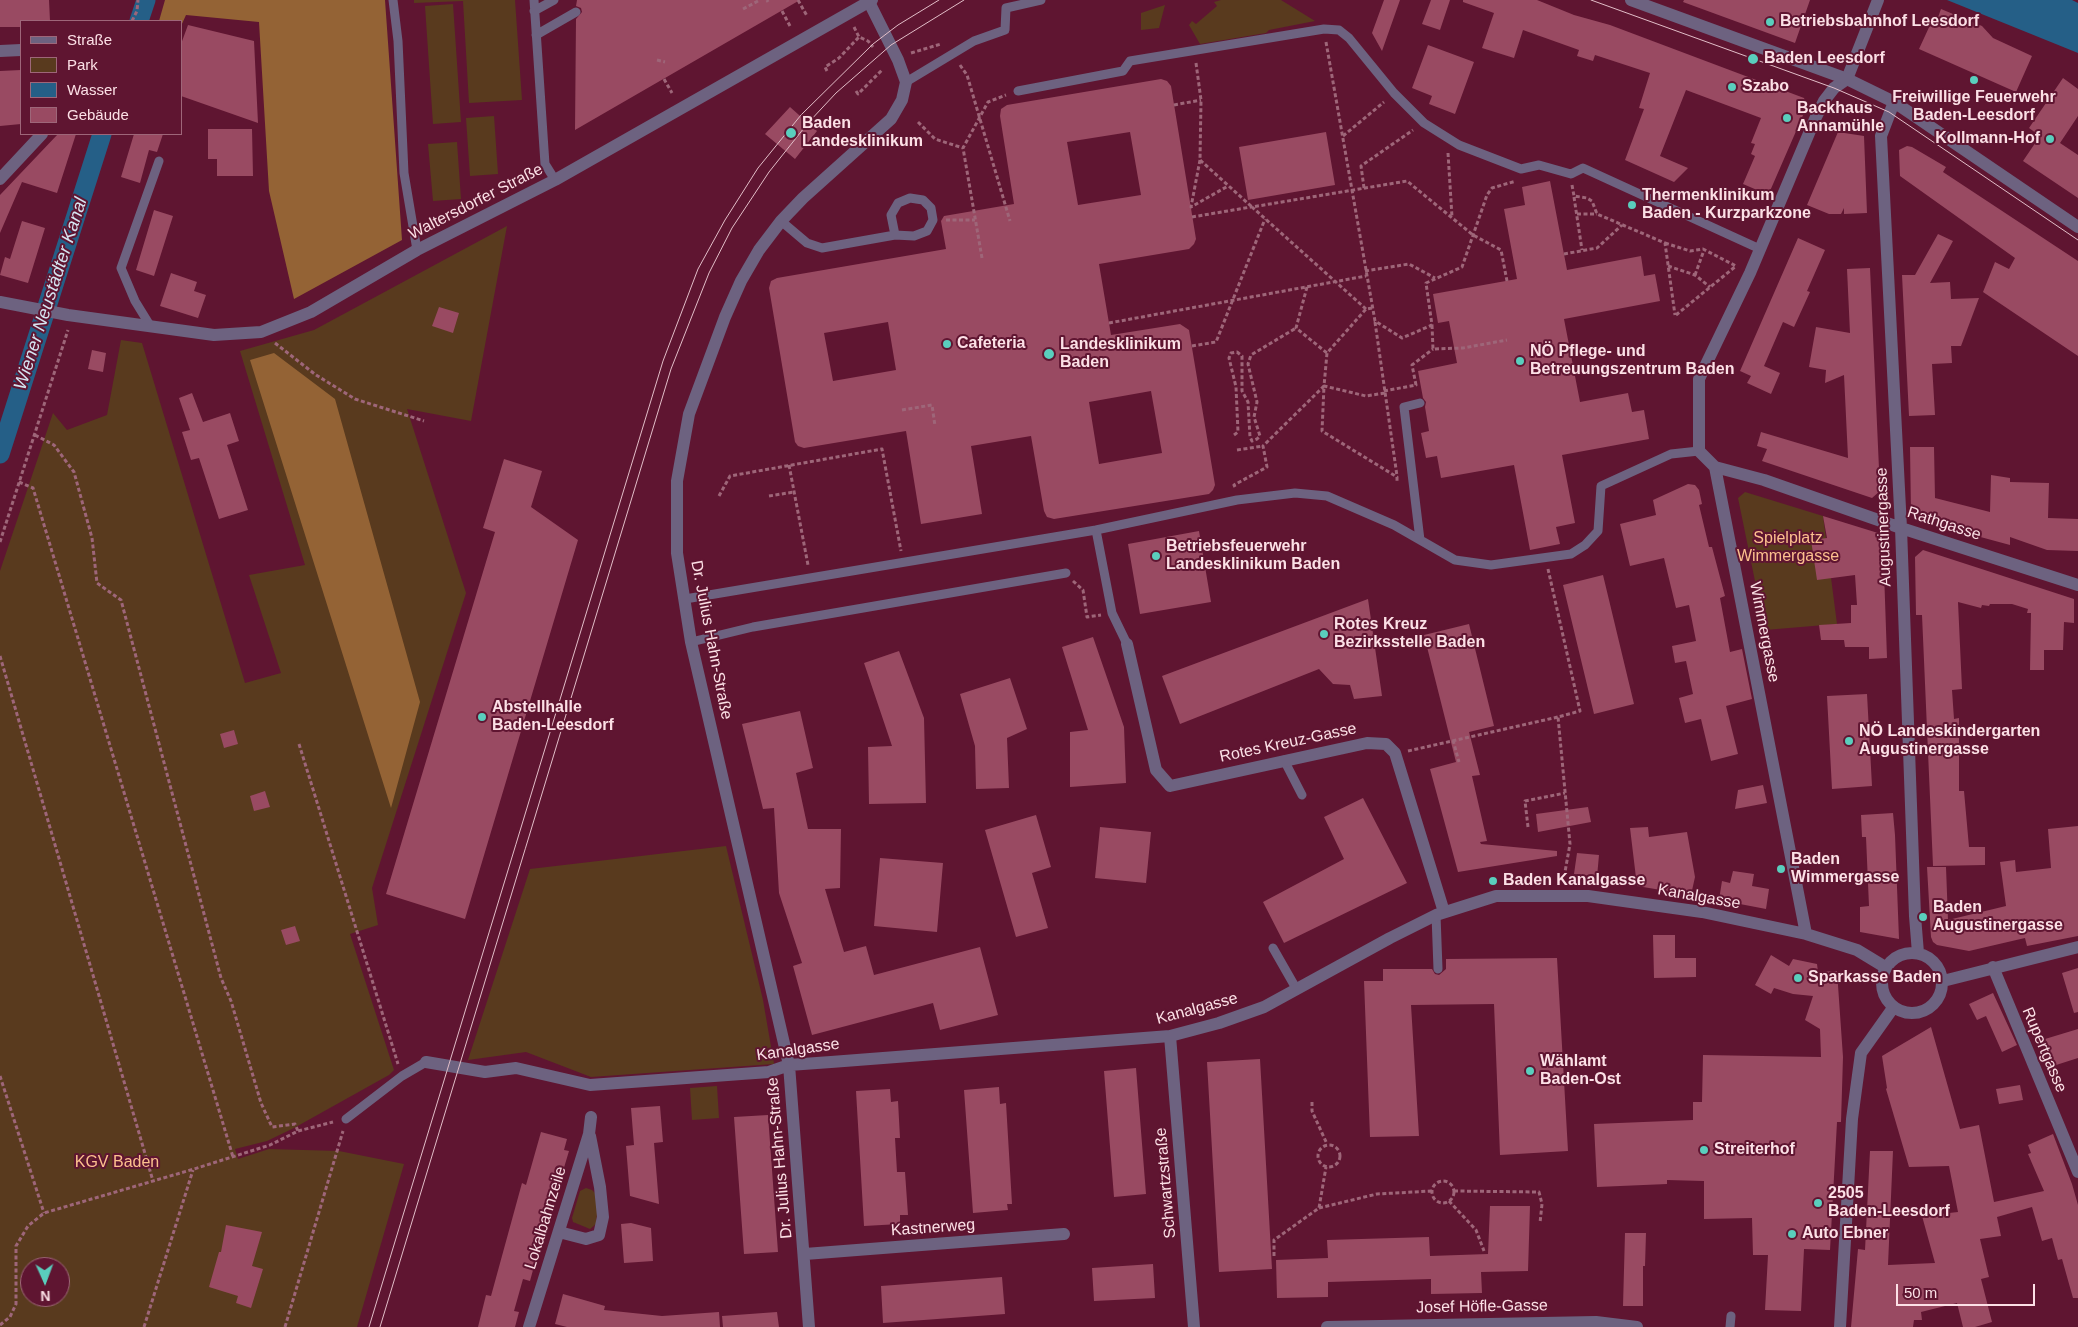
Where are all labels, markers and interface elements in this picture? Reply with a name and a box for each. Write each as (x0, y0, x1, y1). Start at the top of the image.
place label: Betriebsbahnhof Leesdorf (1780, 12, 1979, 32)
marker: Betriebsbahnhof Leesdorf (1764, 16, 1776, 28)
legend (20, 20, 182, 135)
text: Straße (67, 31, 112, 48)
place label: Baden Leesdorf (1764, 49, 1885, 69)
marker: Baden Leesdorf (1746, 52, 1760, 66)
text: Park (67, 56, 98, 73)
marker: Freiwillige Feuerwehr Baden-Leesdorf (1968, 74, 1980, 86)
place label: Szabo (1742, 77, 1789, 97)
text: Wasser (67, 81, 117, 98)
marker: Szabo (1726, 81, 1738, 93)
place label: Freiwillige Feuerwehr Baden-Leesdorf (1892, 88, 2056, 126)
place label: Backhaus Annamühle (1797, 99, 1884, 137)
text: Gebäude (67, 106, 129, 123)
marker: Backhaus Annamühle (1781, 112, 1793, 124)
place label: Baden Landesklinikum (802, 114, 923, 152)
marker: Baden Landesklinikum (784, 126, 798, 140)
place label: Kollmann-Hof (1935, 129, 2040, 149)
marker: Kollmann-Hof (2044, 133, 2056, 145)
street label: Waltersdorfer Straße (406, 160, 546, 244)
place label: Thermenklinikum Baden - Kurzparkzone (1642, 186, 1811, 224)
water label: Wiener Neustädter Kanal (10, 195, 92, 393)
marker: Thermenklinikum Baden - Kurzparkzone (1626, 199, 1638, 211)
place label: Cafeteria (957, 334, 1025, 354)
place label: Landesklinikum Baden (1060, 335, 1181, 373)
marker: Cafeteria (941, 338, 953, 350)
place label: NÖ Pflege- und Betreuungszentrum Baden (1530, 342, 1734, 380)
marker: Landesklinikum Baden (1042, 347, 1056, 361)
marker: NÖ Pflege- und Betreuungszentrum Baden (1514, 355, 1526, 367)
street label: Augustinergasse (1872, 467, 1896, 587)
street label: Rathgasse (1905, 503, 1983, 545)
park label: Spielplatz Wimmergasse (1737, 529, 1839, 567)
place label: Betriebsfeuerwehr Landesklinikum Baden (1166, 537, 1340, 575)
marker: Betriebsfeuerwehr Landesklinikum Baden (1150, 550, 1162, 562)
street label: Dr. Julius Hahn-Straße (686, 559, 736, 721)
street label: Wimmergasse (1745, 580, 1783, 684)
place label: Rotes Kreuz Bezirksstelle Baden (1334, 615, 1485, 653)
marker: Rotes Kreuz Bezirksstelle Baden (1318, 628, 1330, 640)
place label: Abstellhalle Baden-Leesdorf (492, 698, 614, 736)
marker: Abstellhalle Baden-Leesdorf (476, 711, 488, 723)
street label: Rotes Kreuz-Gasse (1218, 719, 1358, 767)
place label: NÖ Landeskindergarten Augustinergasse (1859, 722, 2040, 760)
marker: NÖ Landeskindergarten Augustinergasse (1843, 735, 1855, 747)
place label: Baden Wimmergasse (1791, 850, 1899, 888)
marker: Baden Wimmergasse (1775, 863, 1787, 875)
place label: Baden Kanalgasse (1503, 871, 1645, 891)
marker: Baden Kanalgasse (1487, 875, 1499, 887)
street label: Kanalgasse (1656, 880, 1742, 914)
place label: Baden Augustinergasse (1933, 898, 2063, 936)
marker: Baden Augustinergasse (1917, 911, 1929, 923)
place label: Sparkasse Baden (1808, 968, 1941, 988)
marker: Sparkasse Baden (1792, 972, 1804, 984)
street label: Kanalgasse (1154, 989, 1240, 1029)
street label: Rupertgasse (2017, 1004, 2071, 1096)
street label: Kanalgasse (755, 1035, 841, 1065)
place label: Wählamt Baden-Ost (1540, 1052, 1621, 1090)
marker: Wählamt Baden-Ost (1524, 1065, 1536, 1077)
street label: Dr. Julius Hahn-Straße (763, 1077, 797, 1239)
street label: Schwartzstraße (1152, 1127, 1180, 1239)
place label: Streiterhof (1714, 1140, 1795, 1160)
marker: Streiterhof (1698, 1144, 1710, 1156)
park label: KGV Baden (75, 1153, 159, 1173)
street label: Lokalbahnzeile (521, 1164, 571, 1272)
place label: 2505 Baden-Leesdorf (1828, 1184, 1950, 1222)
marker: 2505 Baden-Leesdorf (1812, 1197, 1824, 1209)
street label: Kastnerweg (890, 1215, 976, 1241)
place label: Auto Ebner (1802, 1224, 1888, 1244)
marker: Auto Ebner (1786, 1228, 1798, 1240)
north arrow (20, 1257, 70, 1307)
scale bar (1898, 1274, 2037, 1306)
text: 50 m (1904, 1284, 1937, 1301)
text: N (40, 1288, 51, 1304)
street label: Josef Höfle-Gasse (1416, 1296, 1548, 1318)

